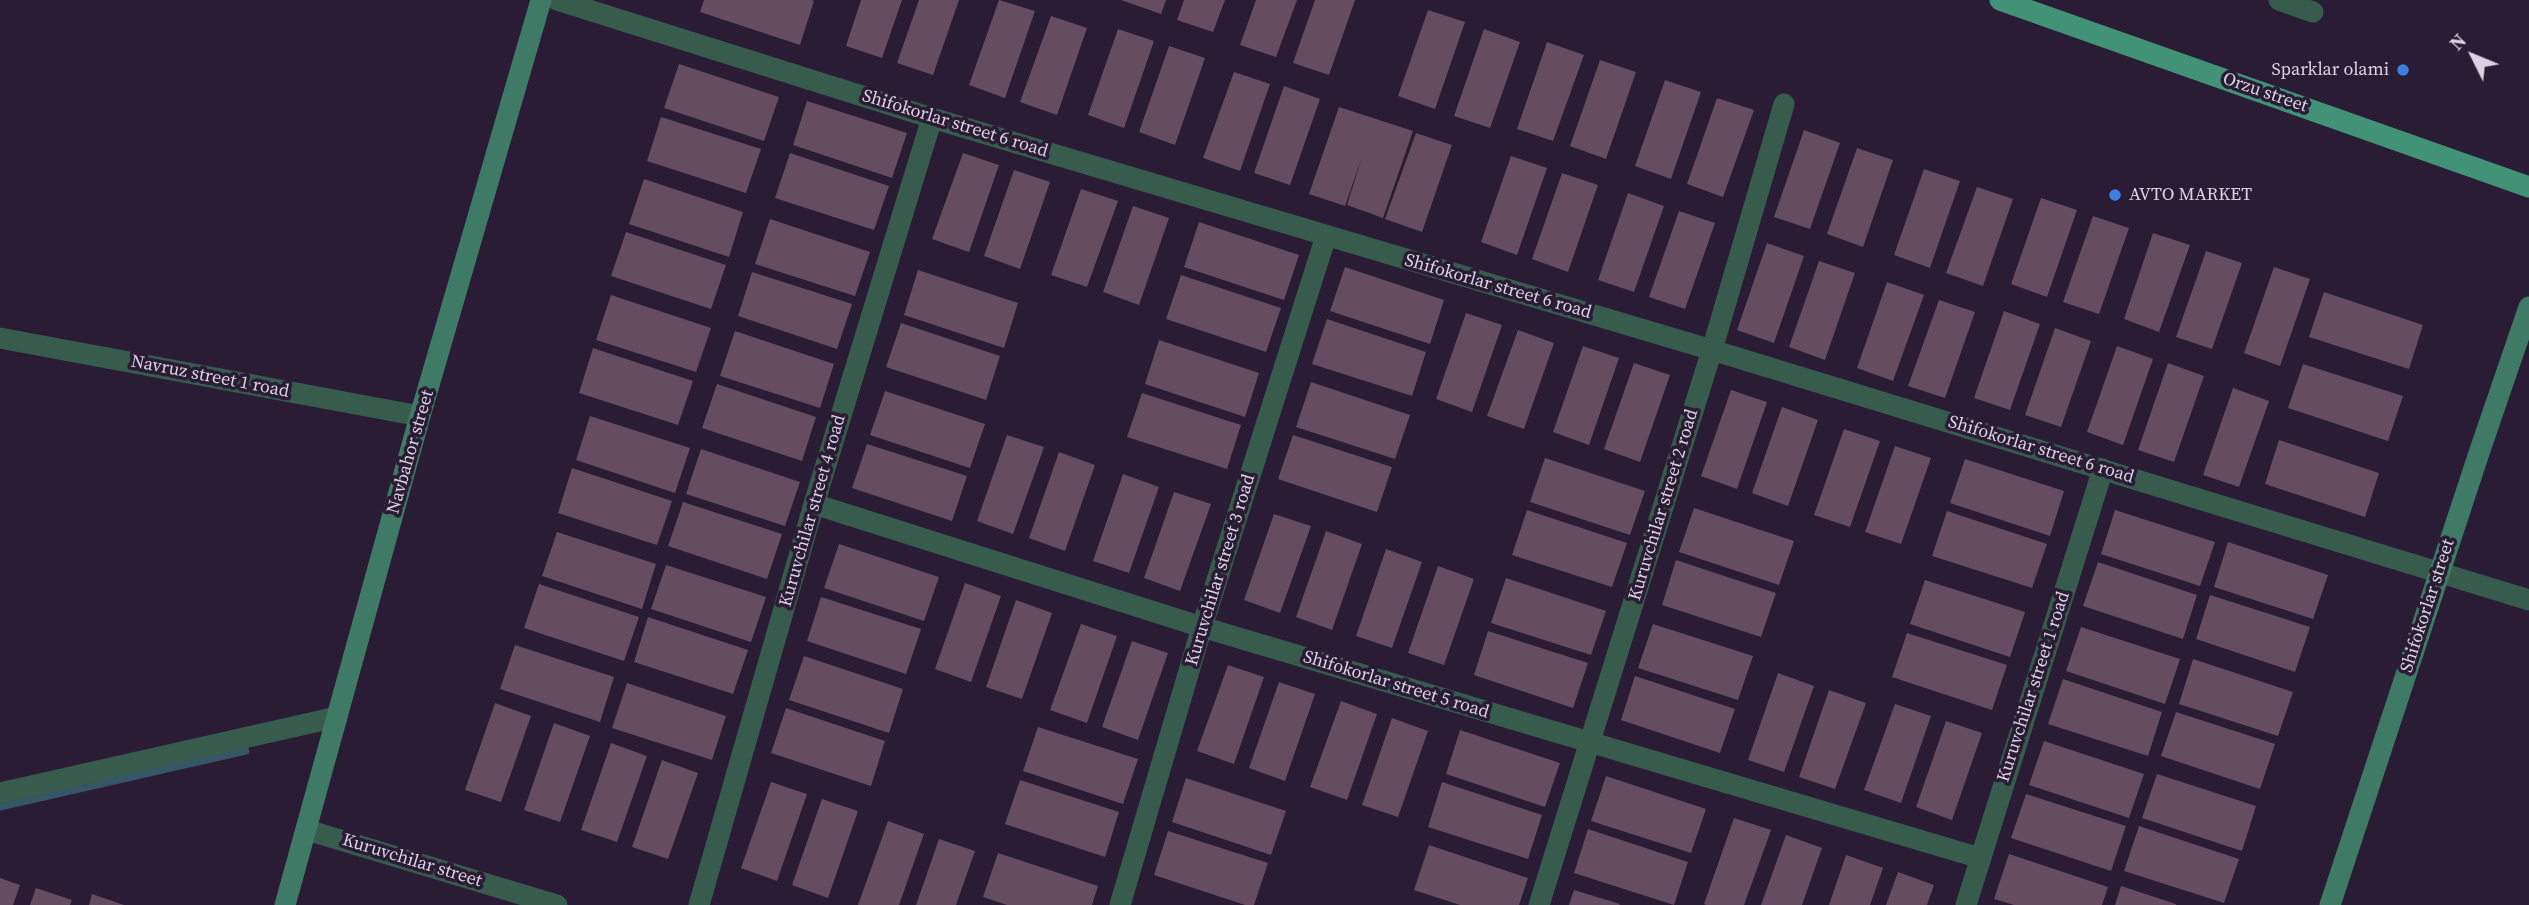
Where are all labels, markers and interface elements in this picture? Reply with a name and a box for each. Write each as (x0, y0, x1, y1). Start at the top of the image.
north arrow (2438, 21, 2508, 91)
text: N (2443, 28, 2472, 56)
place label: Sparklar olami (2272, 59, 2389, 81)
marker: Sparklar olami (2395, 62, 2411, 78)
street label: Orzu street (2220, 68, 2310, 118)
street label: Shifokorlar street 6 road (859, 85, 1051, 163)
place label: AVTO MARKET (2129, 184, 2252, 206)
marker: AVTO MARKET (2107, 187, 2123, 203)
street label: Shifokorlar street 6 road (1402, 250, 1594, 324)
street label: Navruz street 1 road (129, 351, 291, 403)
street label: Navbahor street (383, 388, 439, 516)
street label: Kuruvchilar street 2 road (1625, 407, 1703, 603)
street label: Shifokorlar street 6 road (1945, 411, 2137, 489)
street label: Kuruvchilar street 4 road (775, 412, 851, 610)
street label: Kuruvchilar street 3 road (1182, 472, 1260, 668)
street label: Shifokorlar street (2396, 536, 2460, 676)
street label: Kuruvchilar street 1 road (1993, 589, 2075, 785)
street label: Shifokorlar street 5 road (1300, 646, 1492, 724)
street label: Kuruvchilar street (340, 830, 484, 892)

